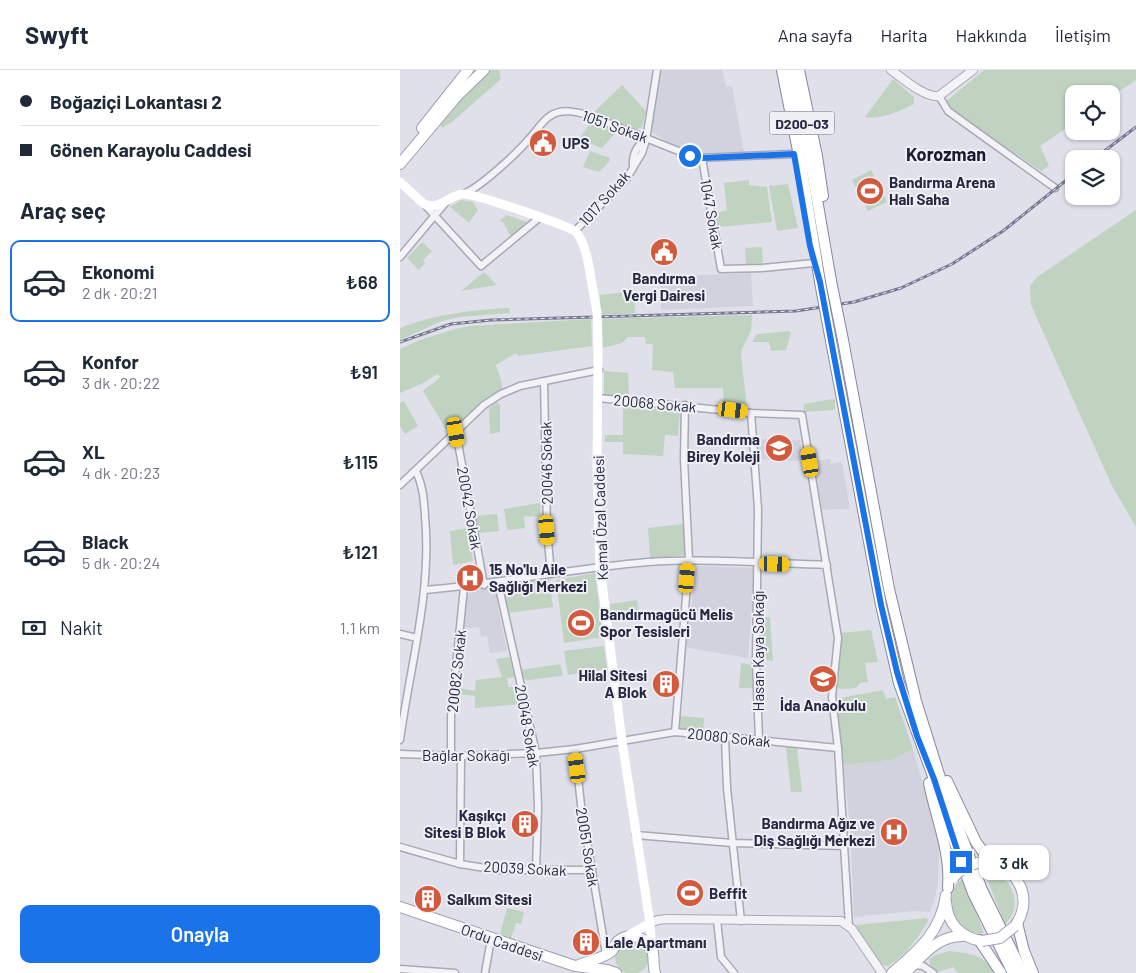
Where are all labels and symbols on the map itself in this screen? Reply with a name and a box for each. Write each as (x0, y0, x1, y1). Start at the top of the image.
street label: 1051 Sokak (580, 106, 651, 146)
road number: D200-03 (770, 112, 834, 134)
public building icon: UPS (528, 128, 558, 158)
place label: UPS (562, 134, 589, 152)
district label: Korozman (906, 143, 986, 165)
route start (679, 145, 701, 167)
street label: 1017 Sokak (575, 166, 634, 229)
place label: Bandırma Arena Halı Saha (889, 173, 996, 208)
sports icon: Bandırma Arena Halı Saha (855, 176, 885, 206)
street label: 1047 Sokak (697, 177, 727, 251)
public building icon: Bandırma Vergi Dairesi (649, 237, 679, 267)
place label: Bandırma Vergi Dairesi (623, 269, 705, 304)
street label: 20068 Sokak (613, 390, 698, 416)
car (717, 401, 748, 419)
car (446, 416, 465, 448)
street label: 20046 Sokak (536, 421, 556, 505)
place label: Bandırma Birey Koleji (687, 430, 760, 465)
school or university icon: Bandırma Birey Koleji (764, 433, 794, 463)
car (800, 446, 819, 478)
street label: Kemal Özal Caddesi (589, 455, 611, 581)
street label: 20042 Sokak (454, 465, 486, 551)
car (538, 514, 555, 546)
car (759, 556, 790, 572)
place label: 15 No'lu Aile Sağlığı Merkezi (489, 560, 587, 595)
car (678, 562, 695, 594)
hospital icon: 15 No'lu Aile Sağlığı Merkezi (455, 563, 485, 593)
street label: Hasan Kaya Sokağı (749, 591, 767, 711)
place label: Bandırmagücü Melis Spor Tesisleri (600, 605, 734, 640)
sports icon: Bandırmagücü Melis Spor Tesisleri (566, 608, 596, 638)
street label: 20082 Sokak (443, 628, 469, 713)
school or university icon: İda Anaokulu (808, 664, 838, 694)
place label: Hilal Sitesi A Blok (579, 666, 647, 701)
building icon: Hilal Sitesi A Blok (651, 669, 681, 699)
street label: 20048 Sokak (512, 683, 544, 769)
place label: İda Anaokulu (780, 696, 866, 714)
street label: 20080 Sokak (686, 724, 772, 750)
street label: Bağlar Sokağı (422, 746, 510, 764)
car (567, 752, 586, 784)
place label: Kaşıkçı Sitesi B Blok (424, 806, 506, 841)
street label: 20051 Sokak (573, 806, 603, 888)
building icon: Kaşıkçı Sitesi B Blok (510, 809, 540, 839)
place label: Bandırma Ağız ve Diş Sağlığı Merkezi (754, 814, 875, 849)
hospital icon: Bandırma Ağız ve Diş Sağlığı Merkezi (879, 817, 909, 847)
callout: 3 dk (978, 844, 1048, 880)
route end (950, 851, 972, 873)
street label: 20039 Sokak (483, 857, 567, 879)
sports icon: Beffit (675, 878, 705, 908)
building icon: Salkım Sitesi (413, 884, 443, 914)
place label: Beffit (709, 884, 747, 902)
place label: Salkım Sitesi (447, 890, 532, 908)
street label: Ordu Caddesi (459, 920, 545, 964)
building icon: Lale Apartmanı (571, 927, 601, 957)
place label: Lale Apartmanı (605, 933, 707, 951)

